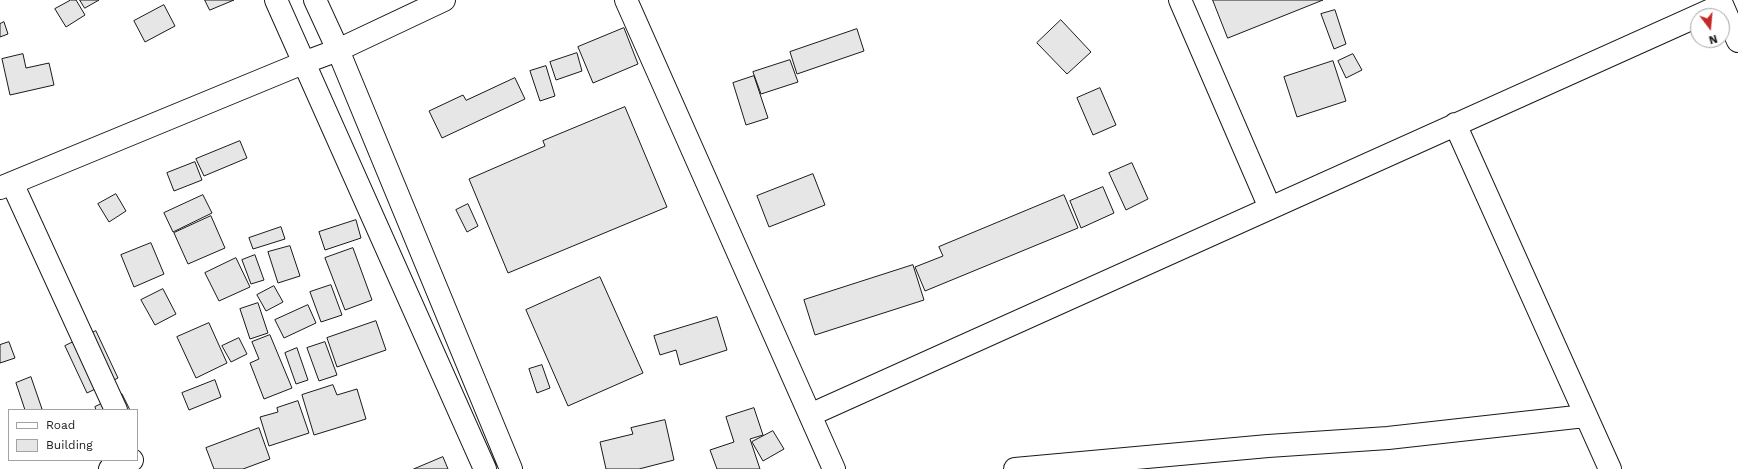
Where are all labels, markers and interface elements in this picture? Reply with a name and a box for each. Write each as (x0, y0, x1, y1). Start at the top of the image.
north arrow (1690, 8, 1730, 48)
text: N (1707, 32, 1719, 46)
legend (8, 409, 138, 461)
text: Road (46, 418, 75, 432)
text: Building (46, 438, 93, 452)

